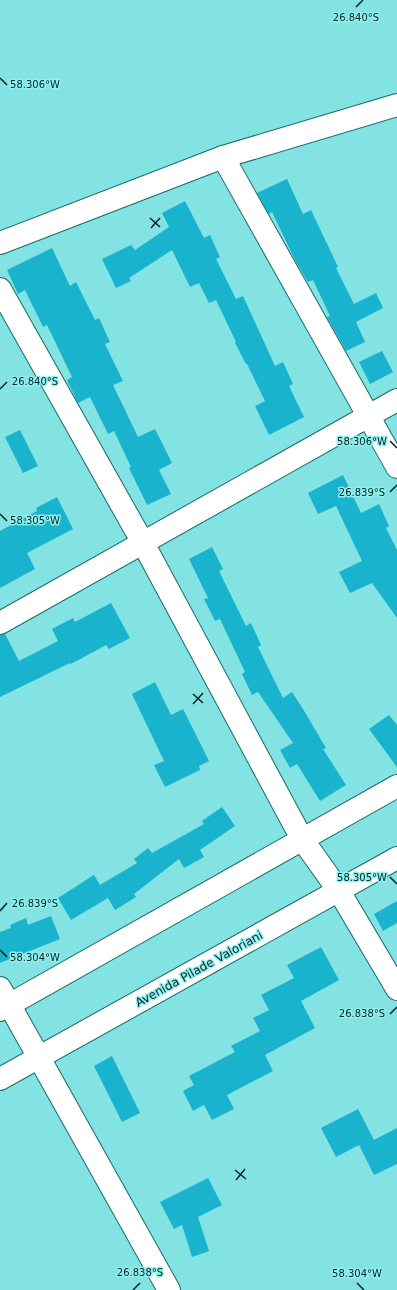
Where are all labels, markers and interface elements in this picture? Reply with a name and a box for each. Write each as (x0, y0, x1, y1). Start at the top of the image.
text: 26.840°S (333, 12, 379, 23)
text: 58.306°W (10, 79, 60, 90)
text: 26.840°S (12, 376, 58, 387)
text: 58.306°W (337, 436, 387, 447)
text: 26.839°S (339, 487, 385, 498)
text: 58.305°W (10, 515, 60, 526)
text: 58.305°W (337, 872, 387, 883)
text: 26.839°S (12, 898, 58, 909)
street label: Avenida Pilade Valoriani (133, 928, 265, 1010)
text: 58.304°W (10, 952, 60, 963)
text: 26.838°S (339, 1008, 385, 1019)
text: 26.838°S (117, 1267, 163, 1278)
text: 58.304°W (332, 1268, 382, 1279)

